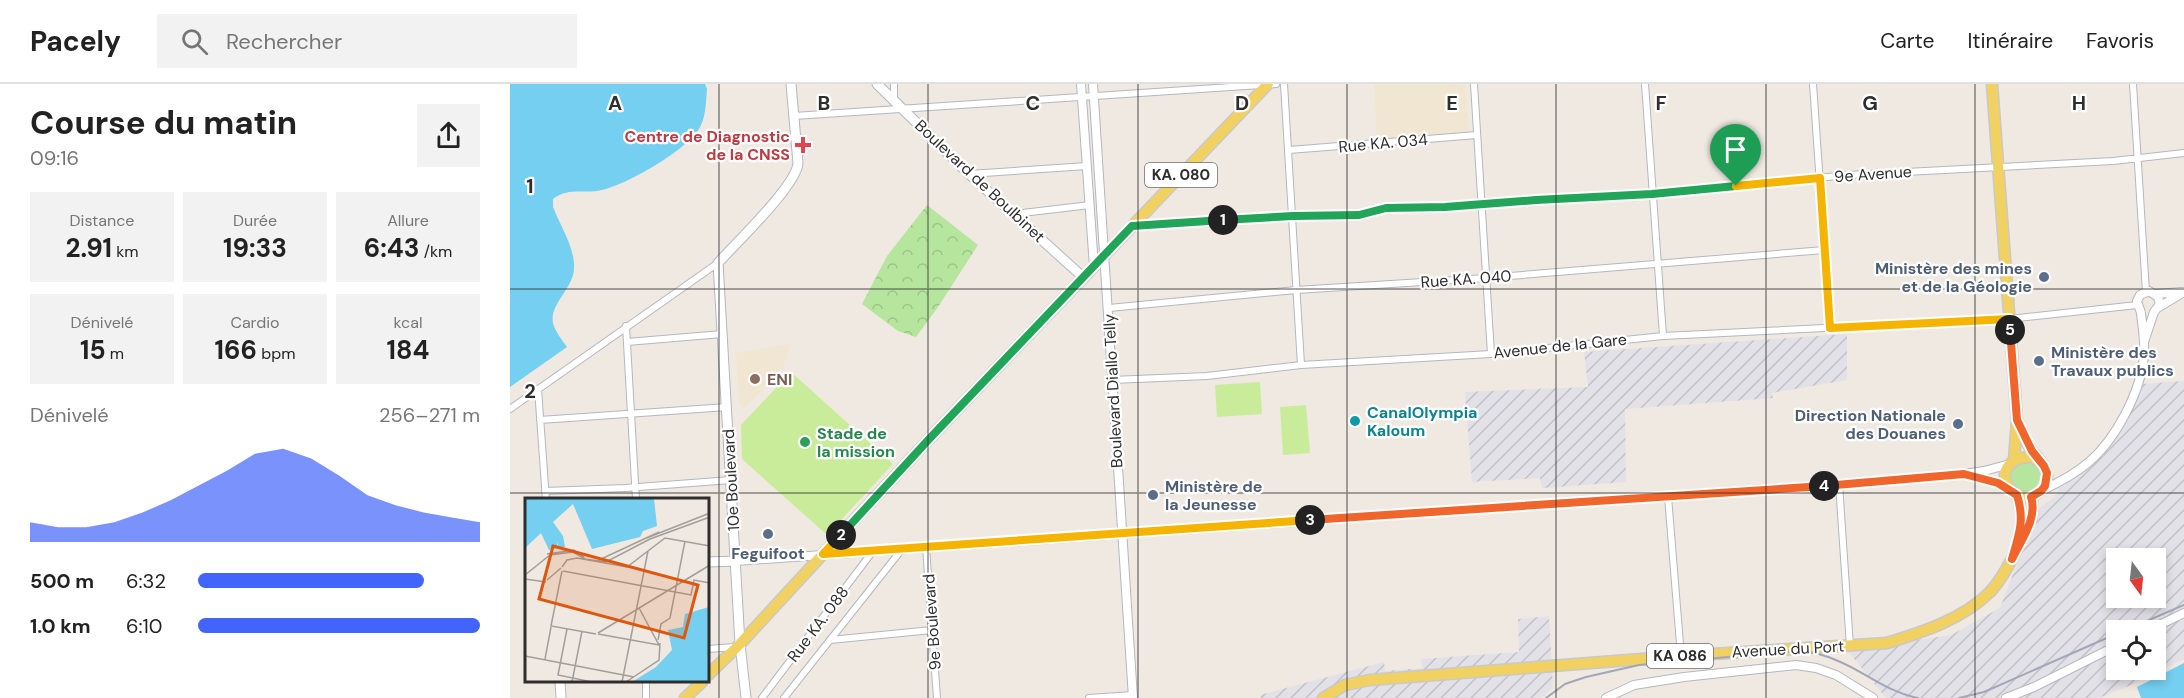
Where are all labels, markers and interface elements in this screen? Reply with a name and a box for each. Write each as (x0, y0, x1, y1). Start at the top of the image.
search box (157, 14, 577, 68)
text: Pacely (30, 23, 121, 60)
icon: search (178, 25, 211, 58)
text: Rechercher (226, 27, 342, 56)
text: Carte (1880, 27, 1934, 55)
text: Itinéraire (1967, 27, 2053, 55)
text: Favoris (2086, 27, 2154, 55)
text: A (608, 90, 622, 116)
text: B (818, 90, 830, 116)
text: C (1026, 90, 1040, 116)
text: D (1235, 90, 1249, 116)
text: E (1446, 90, 1458, 116)
text: F (1655, 90, 1667, 116)
text: G (1862, 90, 1878, 116)
text: H (2072, 90, 2086, 116)
text: Course du matin (30, 101, 297, 144)
button: share (417, 104, 480, 167)
street label: Boulevard de Boulbinet (910, 115, 1050, 247)
pin (1710, 124, 1761, 186)
place label: Centre de Diagnostic de la CNSS (625, 126, 790, 165)
street label: Rue KA. 034 (1337, 129, 1429, 157)
icon: arrive (1719, 133, 1752, 166)
marker: Centre de Diagnostic de la CNSS (794, 136, 812, 154)
text: 09:16 (30, 145, 79, 171)
street label: 9e Avenue (1833, 161, 1913, 187)
road number: KA. 080 (1145, 163, 1217, 187)
text: 1 (526, 173, 534, 199)
pin: 1 (1208, 205, 1238, 235)
text: 1 (1220, 209, 1226, 230)
text: Distance (70, 210, 134, 231)
text: Durée (233, 210, 277, 231)
text: Allure (387, 210, 429, 231)
text: 2.91 (65, 231, 112, 265)
text: 19:33 (223, 231, 287, 265)
text: 6:43 (364, 231, 419, 265)
text: km (112, 241, 139, 262)
text: /km (419, 241, 452, 262)
place label: Ministère des mines et de la Géologie (1875, 258, 2032, 297)
street label: Rue KA. 040 (1420, 265, 1512, 293)
marker: Ministère des mines et de la Géologie (2037, 270, 2051, 284)
text: Dénivelé (71, 312, 133, 333)
text: Cardio (230, 312, 280, 333)
text: kcal (394, 312, 422, 333)
street label: Boulevard Diallo Telly (1098, 313, 1128, 469)
pin: 5 (1995, 315, 2025, 345)
text: 5 (2005, 319, 2015, 340)
street label: Avenue de la Gare (1492, 329, 1628, 363)
text: 15 (80, 333, 106, 367)
text: 166 (215, 333, 257, 367)
text: 184 (387, 333, 429, 367)
place label: Ministère des Travaux publics (2051, 342, 2174, 381)
text: m (106, 343, 124, 364)
text: bpm (257, 343, 295, 364)
marker: Ministère des Travaux publics (2032, 354, 2046, 368)
place label: ENI (767, 369, 792, 390)
marker: ENI (748, 372, 762, 386)
text: 2 (524, 378, 536, 404)
text: Dénivelé (30, 402, 109, 428)
text: 256–271 m (379, 402, 480, 428)
place label: CanalOlympia Kaloum (1367, 402, 1477, 441)
place label: Direction Nationale des Douanes (1795, 405, 1946, 444)
marker: CanalOlympia Kaloum (1348, 414, 1362, 428)
marker: Direction Nationale des Douanes (1951, 417, 1965, 431)
place label: Stade de la mission (817, 423, 895, 462)
street label: 10e Boulevard (718, 428, 744, 532)
marker: Stade de la mission (798, 435, 812, 449)
pin: 4 (1809, 471, 1839, 501)
text: 4 (1819, 475, 1829, 496)
place label: Ministère de la Jeunesse (1165, 476, 1262, 515)
marker: Ministère de la Jeunesse (1146, 488, 1160, 502)
inset map (525, 498, 710, 683)
pin: 3 (1295, 505, 1325, 535)
text: 3 (1305, 509, 1315, 530)
pin: 2 (826, 520, 856, 550)
text: 2 (836, 524, 846, 545)
marker: Feguifoot (761, 527, 775, 541)
place label: Feguifoot (731, 543, 805, 564)
north arrow (2106, 548, 2166, 608)
map controls (2106, 548, 2166, 680)
text: 500 m (30, 568, 94, 594)
text: 6:32 (126, 568, 166, 594)
street label: 9e Boulevard (918, 573, 946, 671)
street label: Rue KA. 088 (783, 582, 853, 666)
text: 1.0 km (30, 613, 91, 639)
text: 6:10 (126, 613, 163, 639)
button: locate (2106, 620, 2166, 680)
street label: Avenue du Port (1731, 636, 1845, 662)
road number: KA 086 (1647, 644, 1713, 668)

